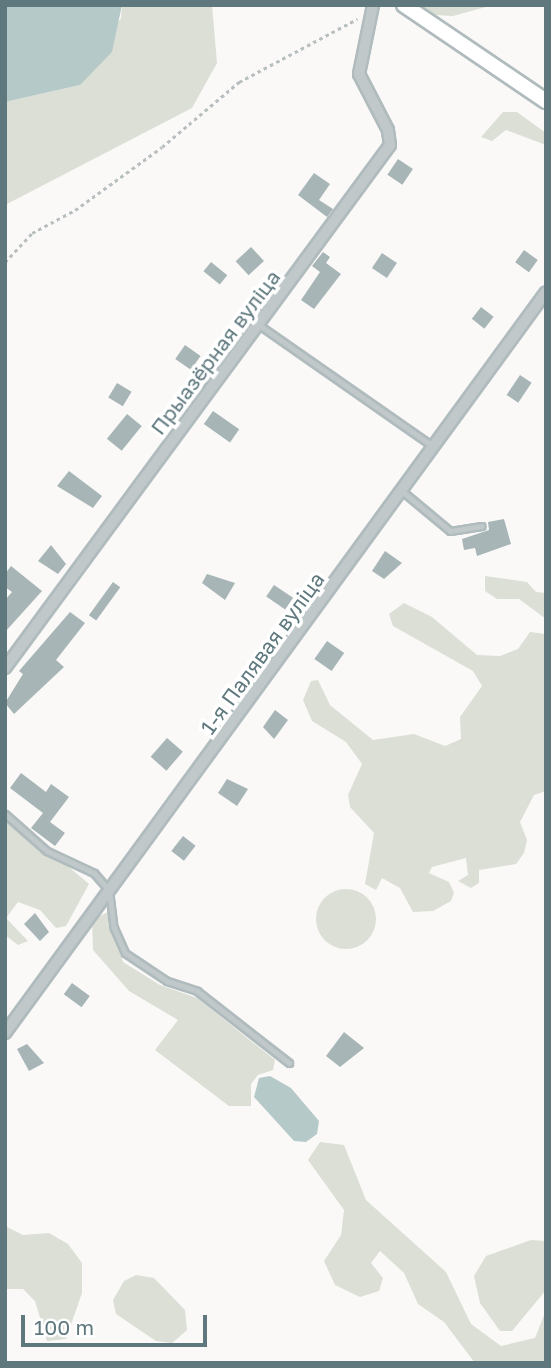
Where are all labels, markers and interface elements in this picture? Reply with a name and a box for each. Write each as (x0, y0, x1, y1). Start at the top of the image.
street label: Прыазёрная вуліца (145, 265, 285, 439)
street label: 1-я Палявая вуліца (195, 567, 329, 739)
scale bar (24, 1302, 210, 1346)
text: 100 m (34, 1314, 94, 1340)

